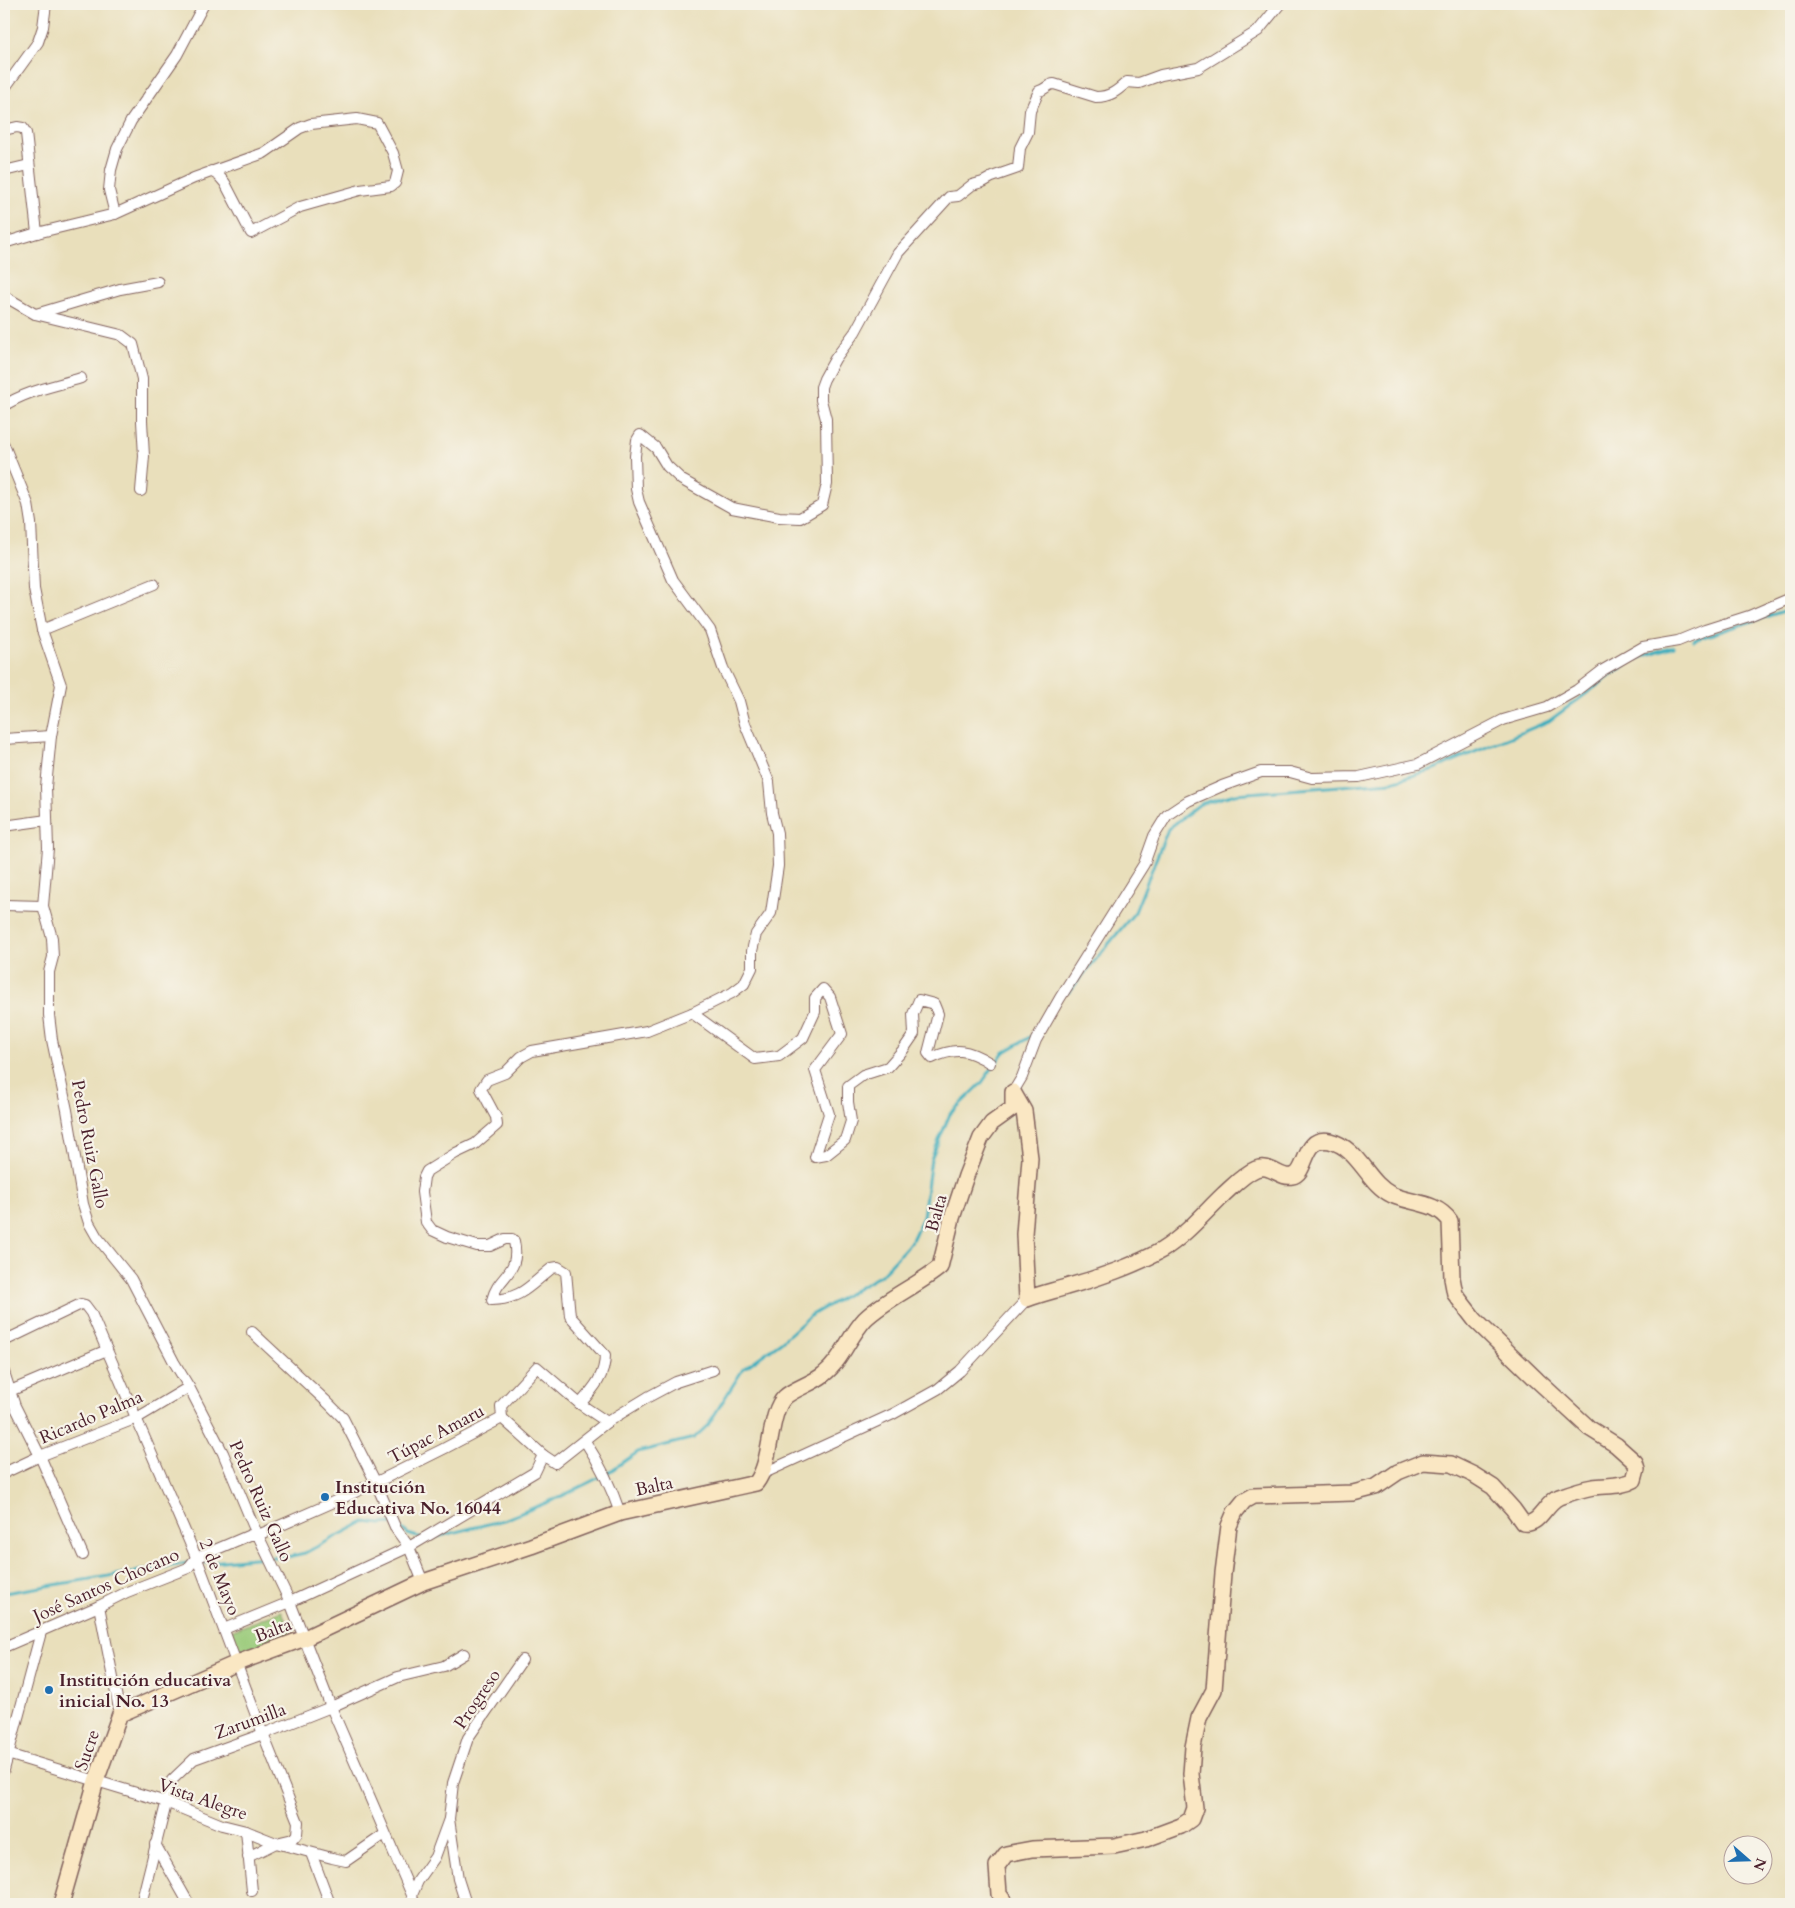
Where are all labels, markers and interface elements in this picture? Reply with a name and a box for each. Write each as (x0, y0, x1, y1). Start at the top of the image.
street label: Pedro Ruiz Gallo (65, 1078, 114, 1211)
street label: Balta (919, 1191, 954, 1235)
street label: Ricardo Palma (36, 1384, 147, 1451)
street label: Túpac Amaru (384, 1399, 489, 1470)
street label: Pedro Ruiz Gallo (223, 1436, 299, 1566)
street label: Balta (633, 1470, 676, 1503)
place label: Institución Educativa No. 16044 (335, 1475, 501, 1521)
marker: Institución Educativa No. 16044 (319, 1491, 331, 1503)
street label: 2 de Mayo (193, 1535, 246, 1619)
street label: José Santos Chocano (26, 1542, 183, 1630)
street label: Balta (251, 1612, 296, 1649)
street label: Progreso (448, 1664, 507, 1734)
place label: Institución educativa inicial No. 13 (59, 1668, 231, 1714)
marker: Institución educativa inicial No. 13 (43, 1684, 55, 1696)
street label: Zarumilla (211, 1697, 290, 1746)
street label: Sucre (69, 1726, 106, 1774)
street label: Vista Alegre (155, 1773, 251, 1826)
north arrow (1722, 1836, 1772, 1886)
text: N (1749, 1855, 1771, 1873)

